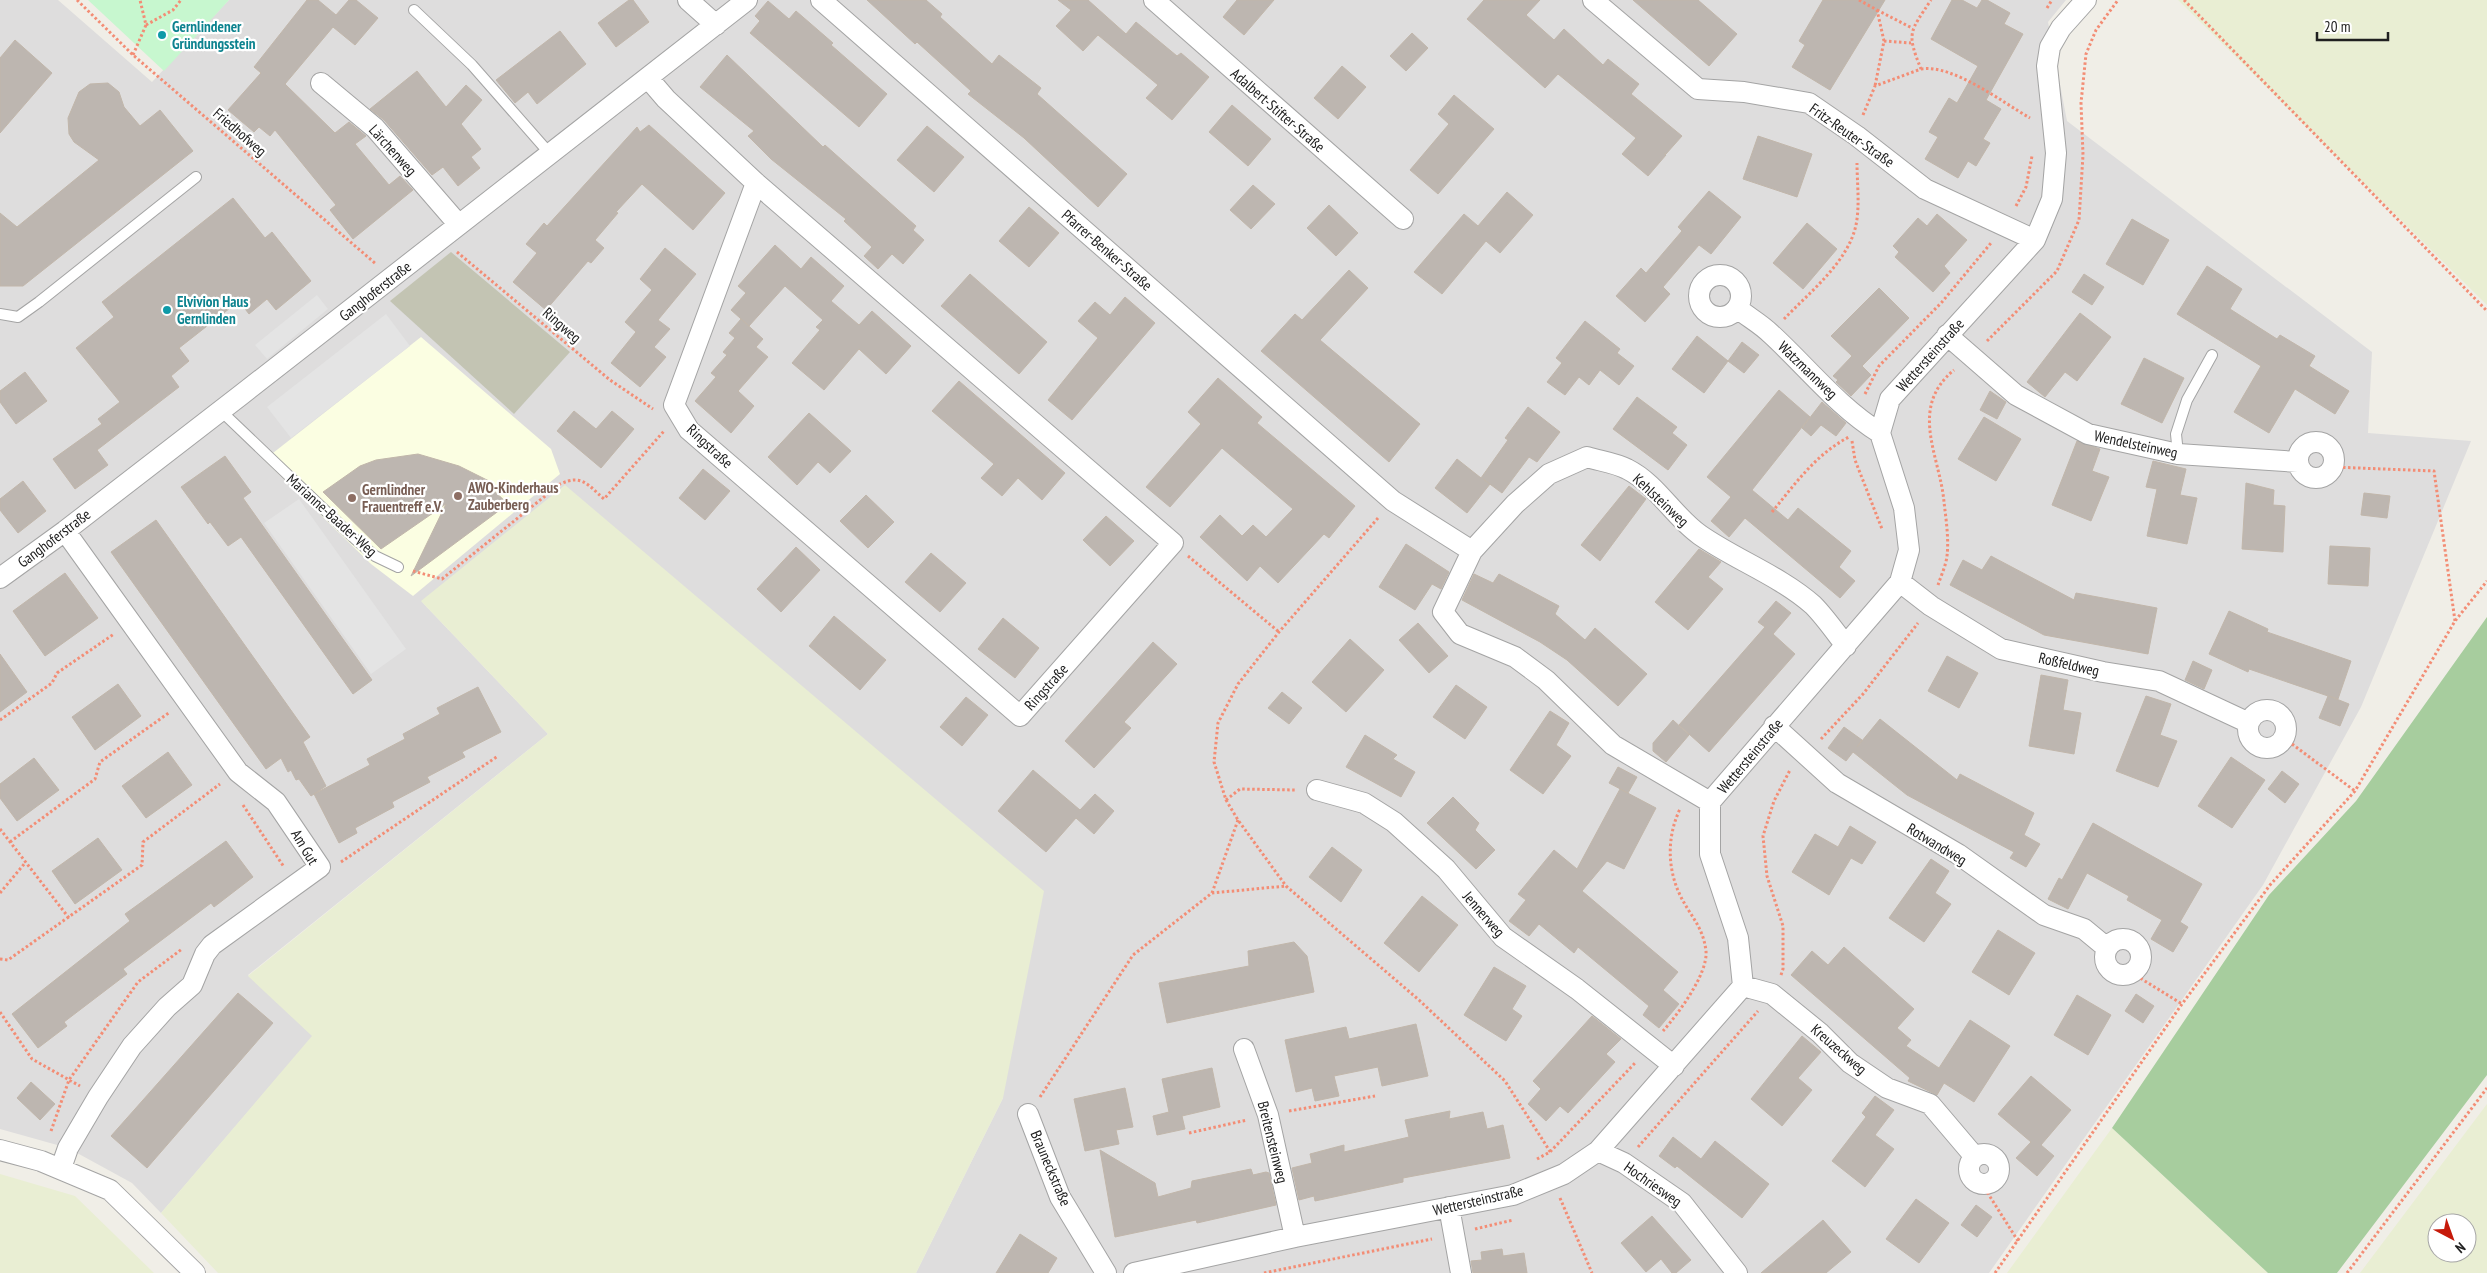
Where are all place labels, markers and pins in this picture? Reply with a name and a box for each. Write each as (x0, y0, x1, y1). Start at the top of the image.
place label: Gernlindener Gründungsstein (172, 17, 256, 53)
marker: Gernlindener Gründungsstein (156, 29, 168, 41)
place label: Elvivion Haus Gernlinden (177, 292, 248, 328)
marker: Elvivion Haus Gernlinden (161, 304, 173, 316)
place label: AWO-Kinderhaus Zauberberg (467, 478, 558, 514)
place label: Gernlindner Frauentreff e.V. (362, 480, 443, 516)
marker: AWO-Kinderhaus Zauberberg (452, 490, 464, 502)
marker: Gernlindner Frauentreff e.V. (346, 492, 358, 504)

